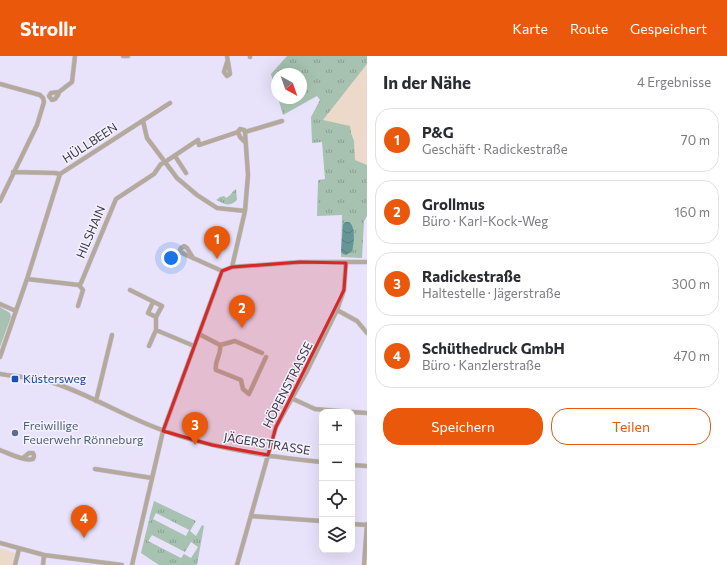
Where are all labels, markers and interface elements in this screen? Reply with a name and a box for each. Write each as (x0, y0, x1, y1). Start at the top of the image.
text: Strollr (20, 17, 76, 40)
text: Karte (513, 20, 548, 37)
text: Route (570, 20, 608, 37)
text: Gespeichert (630, 20, 707, 37)
north arrow (271, 68, 307, 104)
text: In der Nähe (383, 72, 471, 93)
text: 4 Ergebnisse (637, 74, 711, 90)
street label: HÜLLBEEN (59, 119, 119, 165)
text: P&G (422, 123, 454, 141)
text: 1 (394, 132, 400, 148)
text: 70 m (681, 132, 710, 148)
text: Geschäft · Radickestraße (422, 141, 568, 157)
text: Grollmus (422, 195, 485, 213)
street label: HILSHAIN (73, 203, 107, 260)
text: 2 (393, 204, 401, 220)
text: 160 m (674, 204, 710, 220)
text: Büro · Karl-Kock-Weg (422, 213, 548, 229)
pin: 1 (204, 226, 230, 259)
your location (161, 248, 181, 268)
text: Radickestraße (422, 267, 521, 285)
text: 3 (393, 276, 401, 292)
text: 300 m (672, 276, 710, 292)
text: Haltestelle · Jägerstraße (422, 285, 561, 301)
pin: 2 (229, 295, 255, 328)
street label: HÖPENSTRASSE (259, 339, 315, 430)
text: Schüthedruck GmbH (422, 339, 565, 357)
text: 4 (393, 348, 401, 364)
text: 470 m (673, 348, 710, 364)
text: Büro · Kanzlerstraße (422, 357, 541, 373)
place label: Küstersweg (23, 371, 87, 385)
marker: Küstersweg (10, 374, 20, 384)
button: Speichern (383, 408, 543, 445)
button: Teilen (551, 408, 711, 445)
map controls (319, 409, 355, 553)
button: + (319, 409, 355, 445)
pin: 3 (182, 412, 208, 445)
place label: Freiwillige Feuerwehr Rönneburg (23, 418, 144, 446)
marker: Freiwillige Feuerwehr Rönneburg (10, 428, 20, 438)
street label: JÄGERSTRASSE (223, 429, 311, 458)
button: − (319, 445, 355, 481)
button: locate (319, 481, 355, 517)
pin: 4 (71, 505, 97, 538)
button: layers (319, 517, 355, 553)

